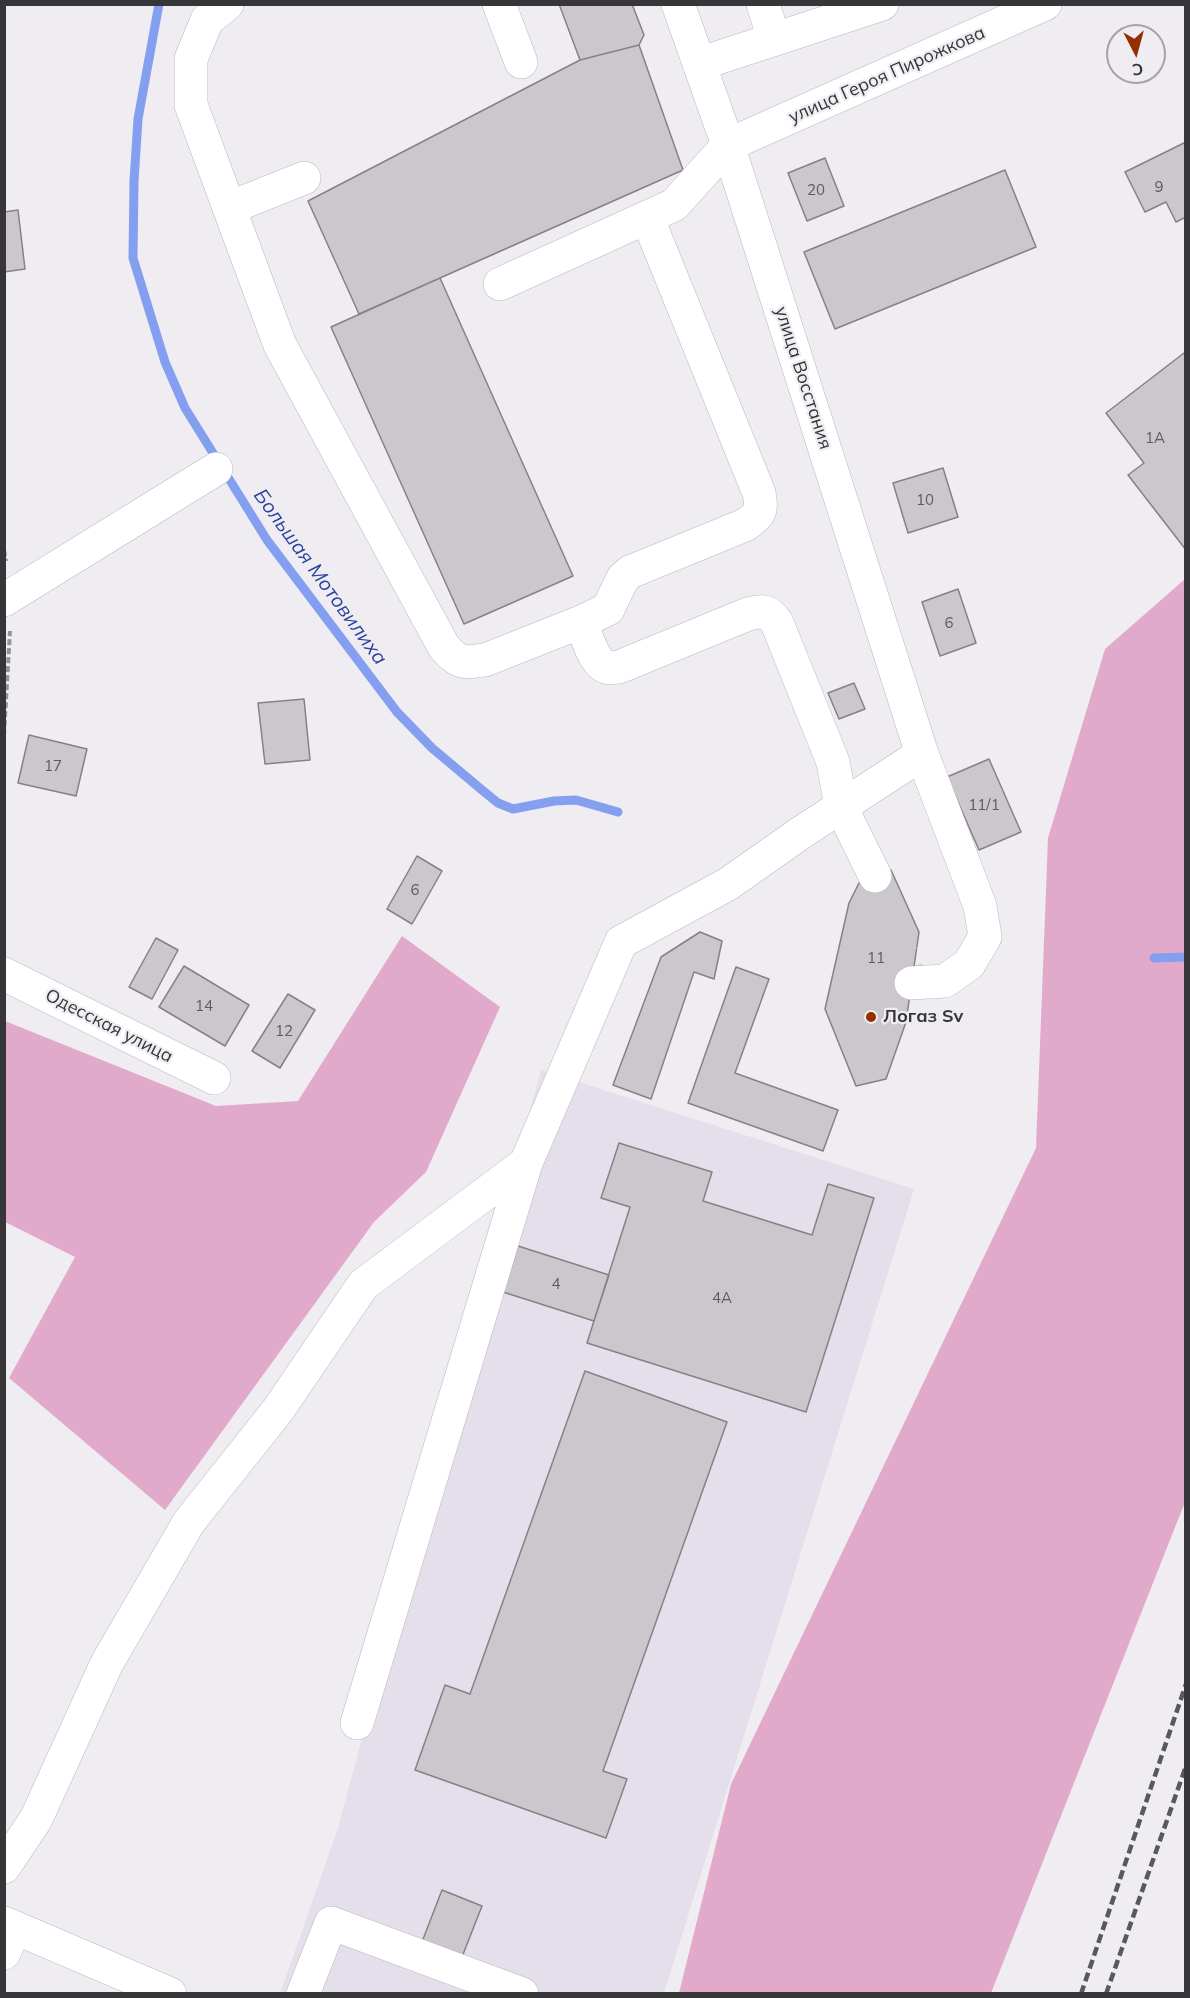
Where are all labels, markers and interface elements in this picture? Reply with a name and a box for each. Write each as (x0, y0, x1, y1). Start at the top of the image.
street label: улица Героя Пирожкова (785, 22, 989, 128)
north arrow (1106, 24, 1166, 84)
text: С (1131, 59, 1144, 80)
house number: 9 (1155, 178, 1163, 196)
house number: 20 (807, 181, 825, 199)
street label: улица Восстания (770, 304, 836, 452)
house number: 1А (1145, 429, 1165, 447)
water label: Большая Мотовилиха (248, 484, 392, 670)
house number: 10 (916, 491, 934, 509)
house number: 6 (945, 614, 953, 632)
house number: 17 (44, 757, 62, 775)
house number: 11/1 (968, 796, 1000, 814)
house number: 6 (411, 881, 419, 899)
house number: 11 (867, 949, 885, 967)
street label: Одесская улица (42, 984, 176, 1068)
house number: 14 (195, 997, 213, 1015)
place label: Логаз Sv (883, 1006, 963, 1028)
marker: Логаз Sv (864, 1010, 878, 1024)
house number: 12 (275, 1022, 293, 1040)
house number: 4 (552, 1275, 560, 1293)
house number: 4А (712, 1289, 732, 1307)

